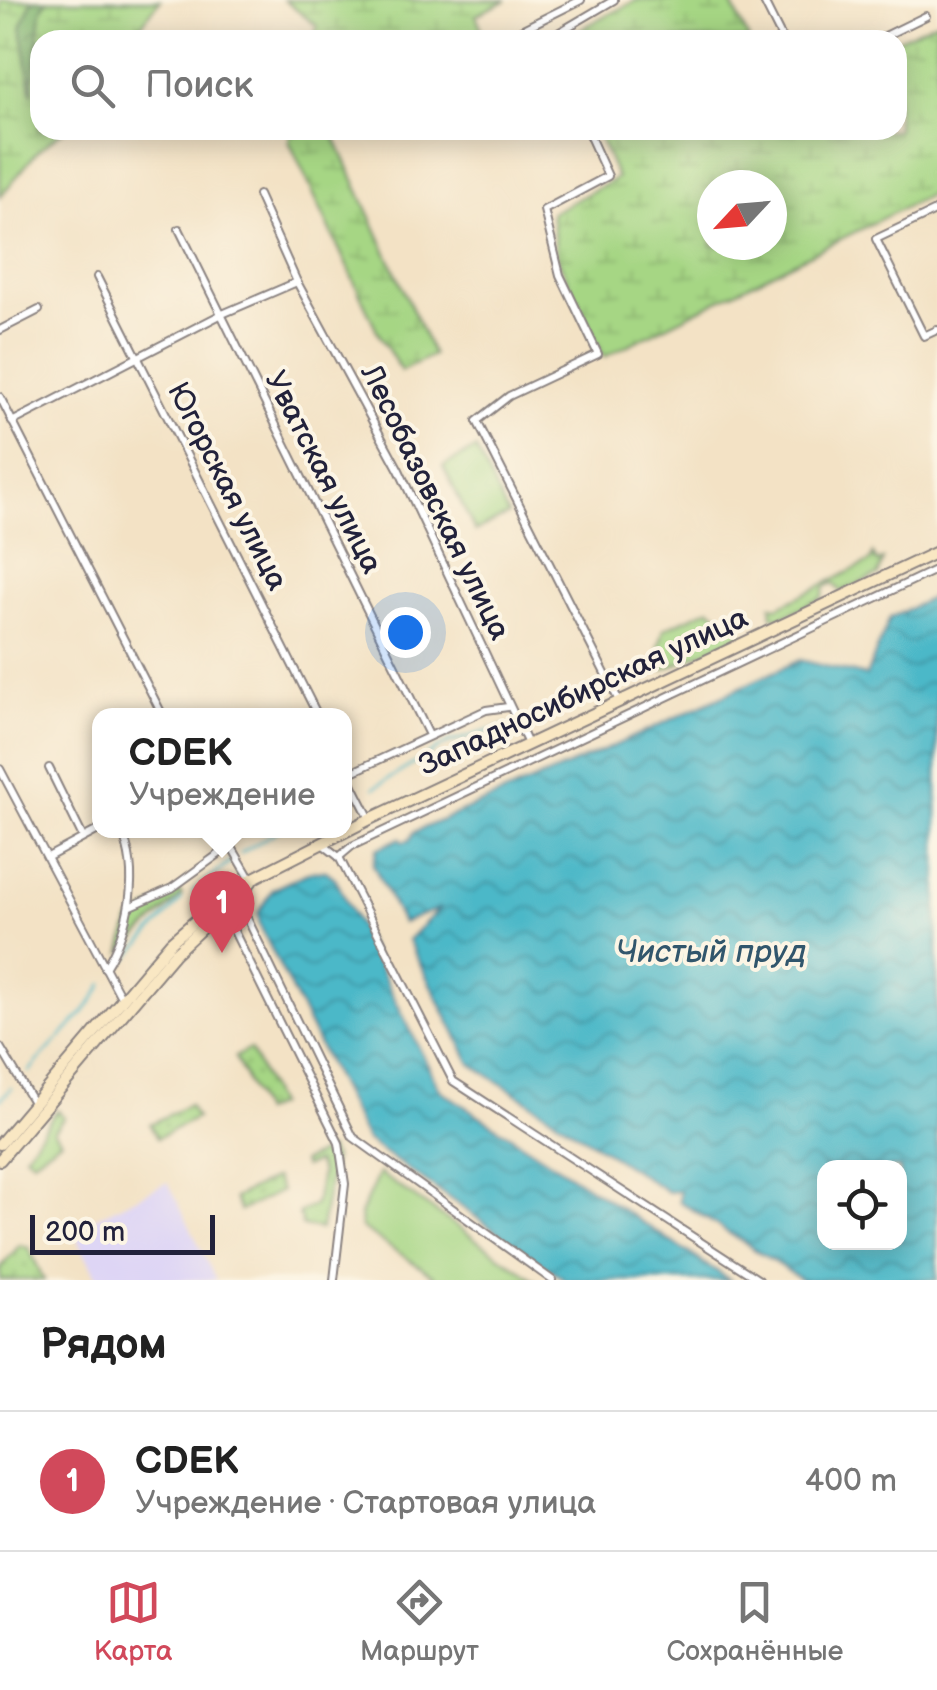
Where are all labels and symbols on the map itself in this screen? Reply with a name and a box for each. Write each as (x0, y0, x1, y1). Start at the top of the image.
north arrow (697, 170, 787, 260)
street label: Лесобазовская улица (352, 358, 518, 646)
street label: Уватская улица (257, 365, 390, 580)
street label: Югорская улица (159, 376, 295, 597)
street label: Западносибирская улица (413, 600, 754, 784)
your location (380, 607, 431, 658)
pin: 1 (190, 870, 254, 953)
water label: Чистый пруд (616, 933, 806, 972)
scale bar (30, 1210, 215, 1254)

